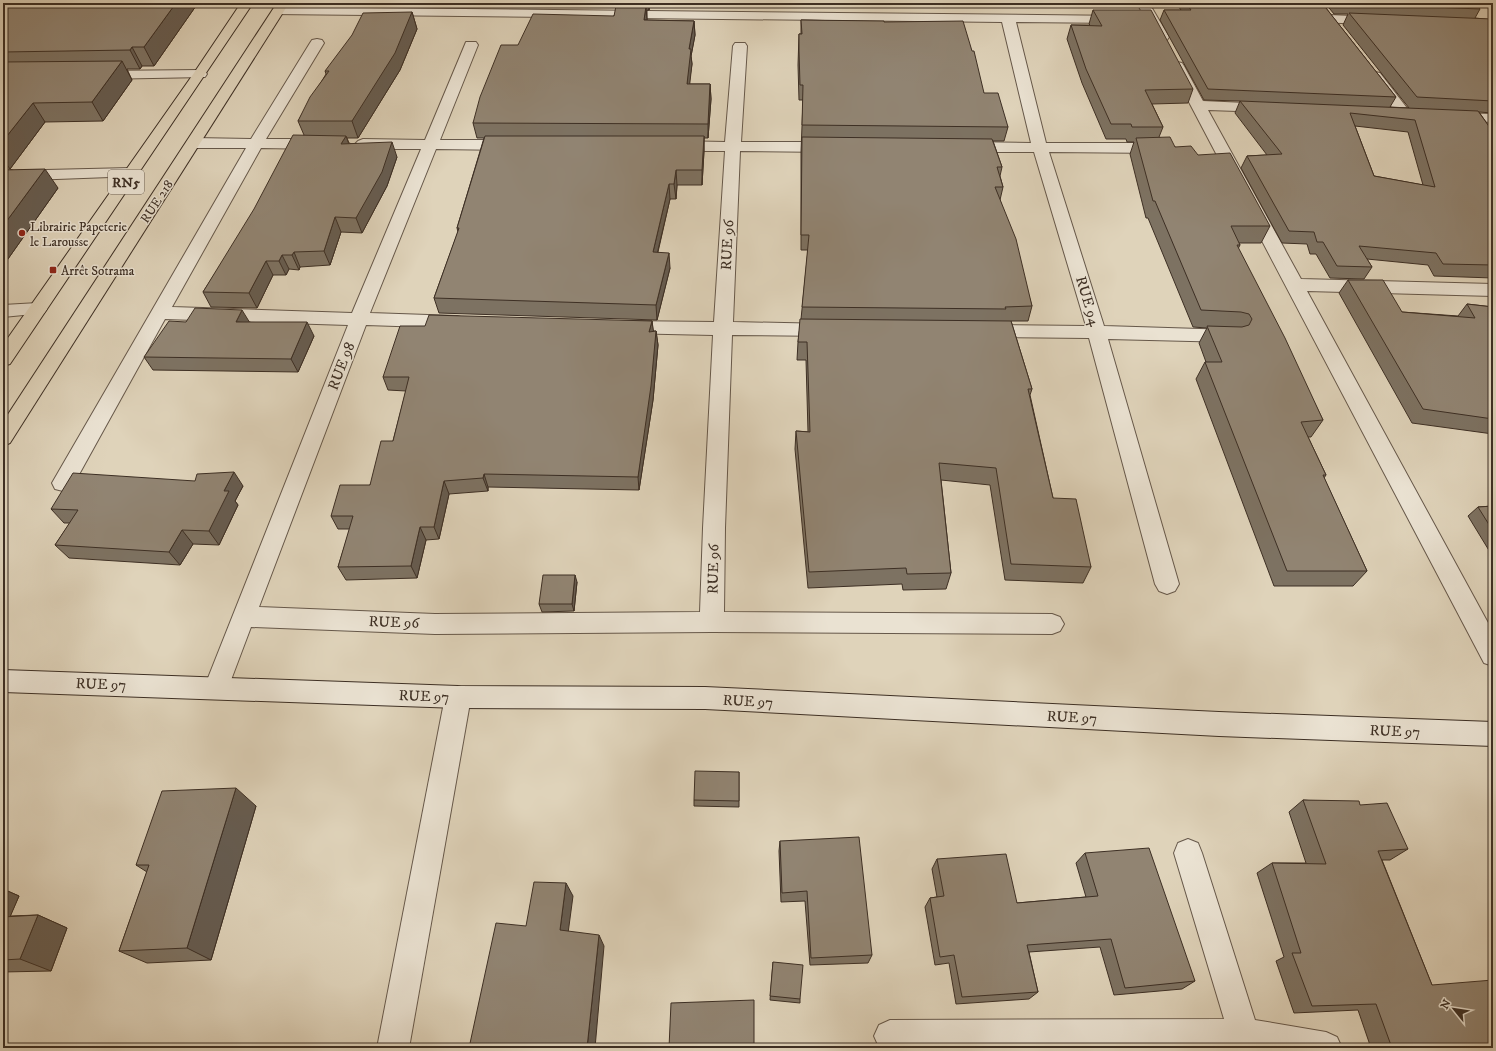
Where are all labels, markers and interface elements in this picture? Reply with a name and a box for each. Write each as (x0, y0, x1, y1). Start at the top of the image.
road number: RN5 (108, 170, 144, 194)
street label: RUE 218 (137, 177, 177, 226)
street label: RUE 96 (717, 218, 738, 271)
place label: Librairie Papeterie le Larousse (30, 219, 127, 250)
marker: Librairie Papeterie le Larousse (17, 228, 27, 238)
place label: Arrêt Sotrama (61, 263, 135, 279)
marker: Arrêt Sotrama (48, 265, 58, 275)
street label: RUE 94 (1071, 274, 1104, 329)
street label: RUE 98 (324, 339, 359, 393)
street label: RUE 96 (704, 542, 723, 594)
street label: RUE 96 (368, 612, 421, 633)
street label: RUE 97 (75, 674, 127, 695)
street label: RUE 97 (398, 686, 450, 707)
street label: RUE 97 (722, 691, 774, 712)
street label: RUE 97 (1046, 707, 1098, 728)
street label: RUE 97 (1369, 721, 1421, 742)
north arrow (1434, 989, 1474, 1029)
text: N (1438, 997, 1455, 1012)

